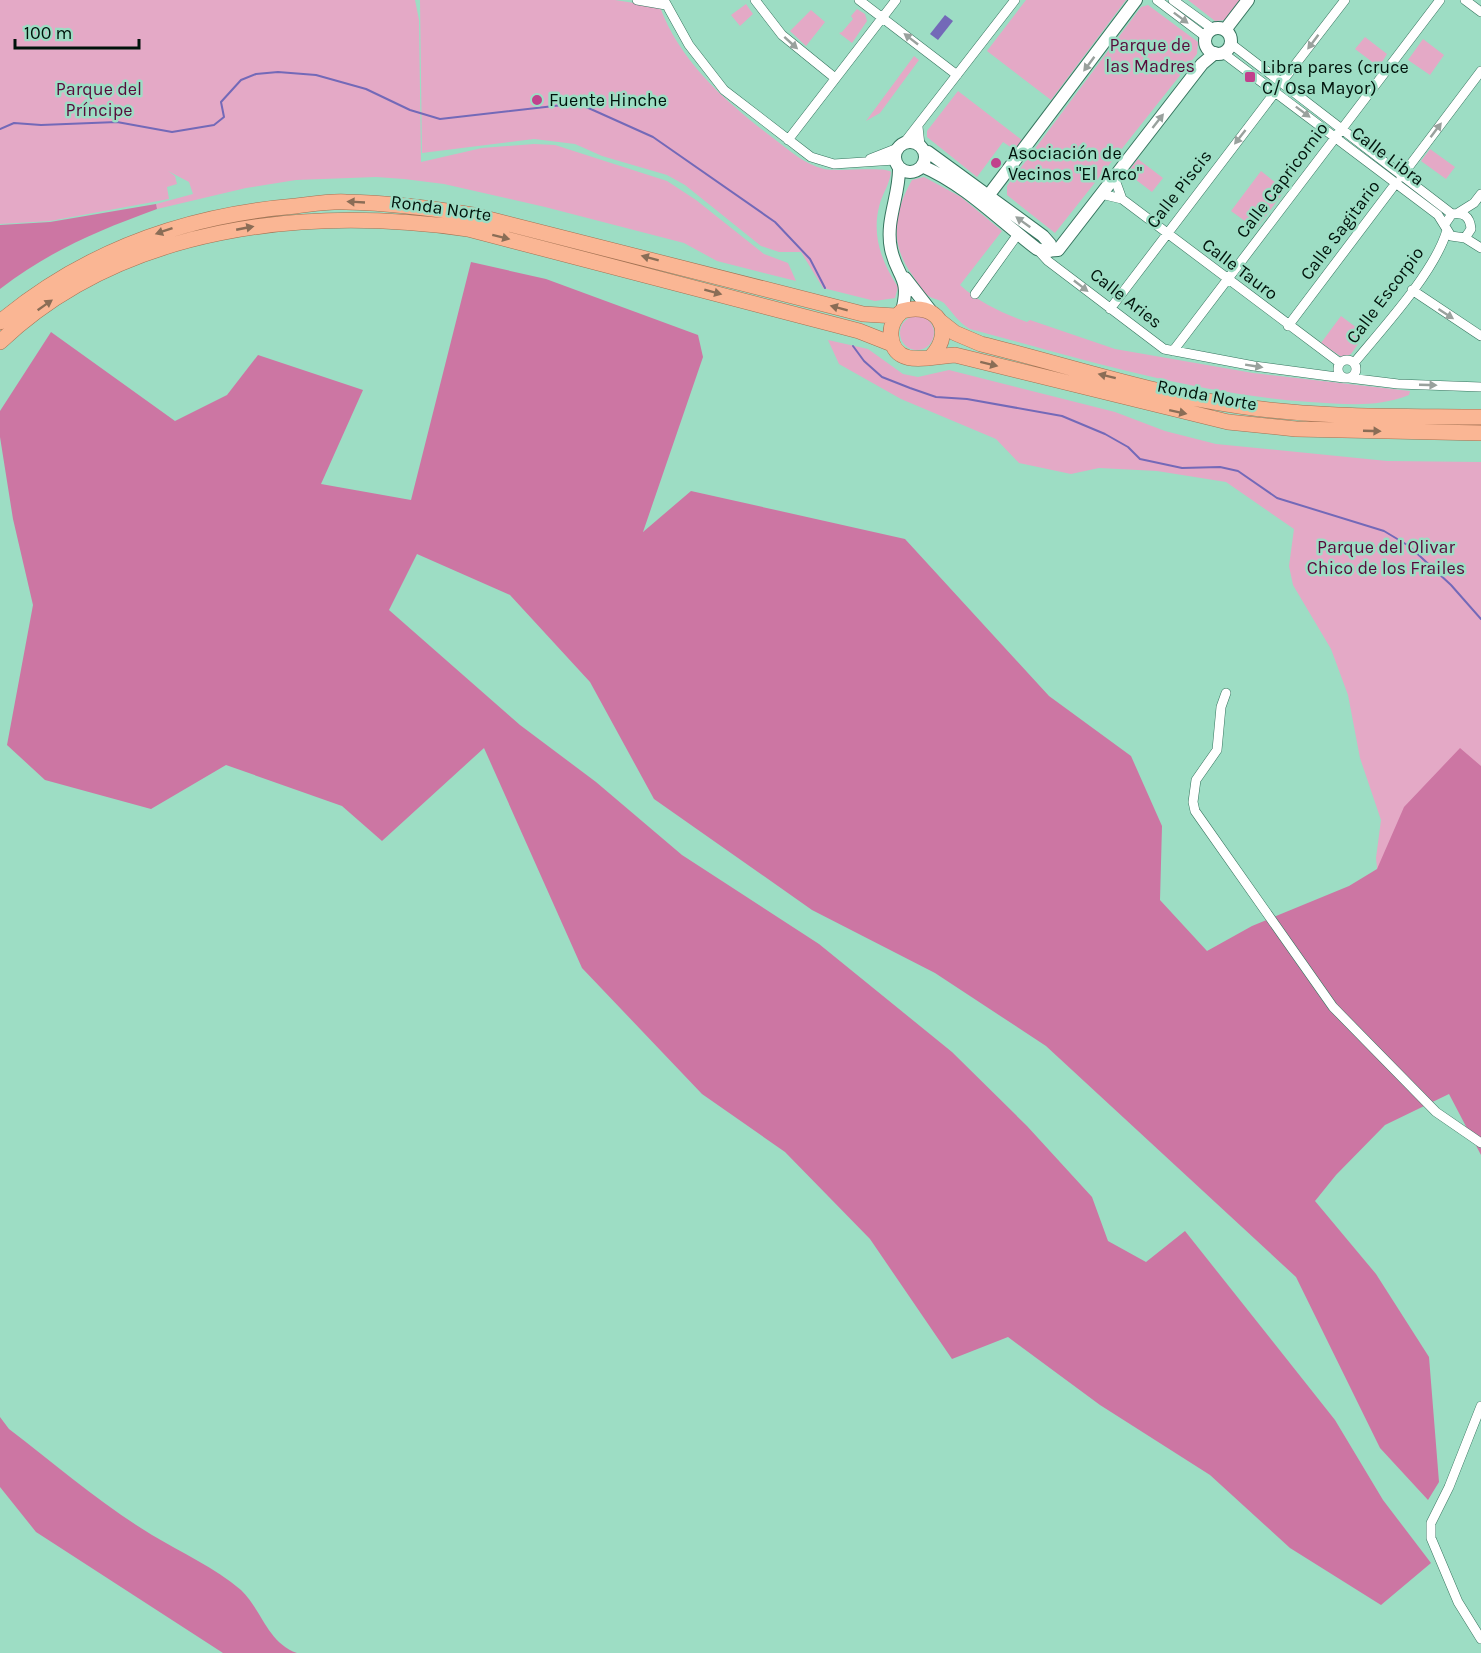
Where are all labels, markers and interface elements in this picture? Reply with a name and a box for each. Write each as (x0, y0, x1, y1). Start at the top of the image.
scale bar (15, 12, 140, 50)
one-way arrow (1174, 12, 1189, 24)
text: 100 m (24, 22, 72, 44)
one-way arrow (903, 33, 919, 46)
park label: Parque de las Madres (1105, 34, 1195, 77)
one-way arrow (1307, 34, 1319, 49)
one-way arrow (783, 36, 798, 49)
place label: Libra pares (cruce C/ Osa Mayor) (1262, 56, 1409, 99)
one-way arrow (1084, 57, 1096, 72)
marker: Libra pares (cruce C/ Osa Mayor) (1243, 70, 1257, 84)
park label: Parque del Príncipe (56, 78, 142, 121)
place label: Fuente Hinche (549, 89, 667, 111)
marker: Fuente Hinche (530, 93, 544, 107)
one-way arrow (1296, 106, 1311, 118)
one-way arrow (1151, 114, 1163, 129)
street label: Calle Capricornio (1231, 118, 1333, 242)
street label: Calle Libra (1347, 122, 1429, 190)
one-way arrow (1430, 122, 1443, 138)
one-way arrow (1234, 129, 1246, 145)
place label: Asociación de Vecinos "El Arco" (1008, 142, 1142, 185)
street label: Calle Piscis (1142, 145, 1216, 233)
marker: Asociación de Vecinos "El Arco" (989, 156, 1003, 170)
street label: Calle Sagitario (1295, 176, 1385, 284)
street label: Ronda Norte (389, 190, 493, 226)
one-way arrow (346, 198, 365, 207)
one-way arrow (1015, 216, 1030, 228)
one-way arrow (236, 223, 255, 232)
one-way arrow (155, 227, 173, 237)
one-way arrow (492, 233, 511, 242)
street label: Calle Tauro (1198, 233, 1282, 305)
street label: Calle Escorpio (1341, 242, 1429, 348)
one-way arrow (641, 253, 659, 263)
street label: Calle Aries (1086, 263, 1166, 333)
one-way arrow (1074, 280, 1089, 292)
one-way arrow (704, 288, 722, 297)
one-way arrow (36, 299, 52, 311)
one-way arrow (829, 302, 848, 312)
one-way arrow (1438, 308, 1454, 319)
one-way arrow (980, 360, 998, 370)
one-way arrow (1244, 361, 1263, 370)
one-way arrow (1098, 371, 1116, 380)
street label: Ronda Norte (1155, 375, 1259, 415)
one-way arrow (1418, 380, 1437, 390)
one-way arrow (1169, 407, 1188, 417)
one-way arrow (1362, 427, 1381, 436)
park label: Parque del Olivar Chico de los Frailes (1307, 536, 1465, 579)

